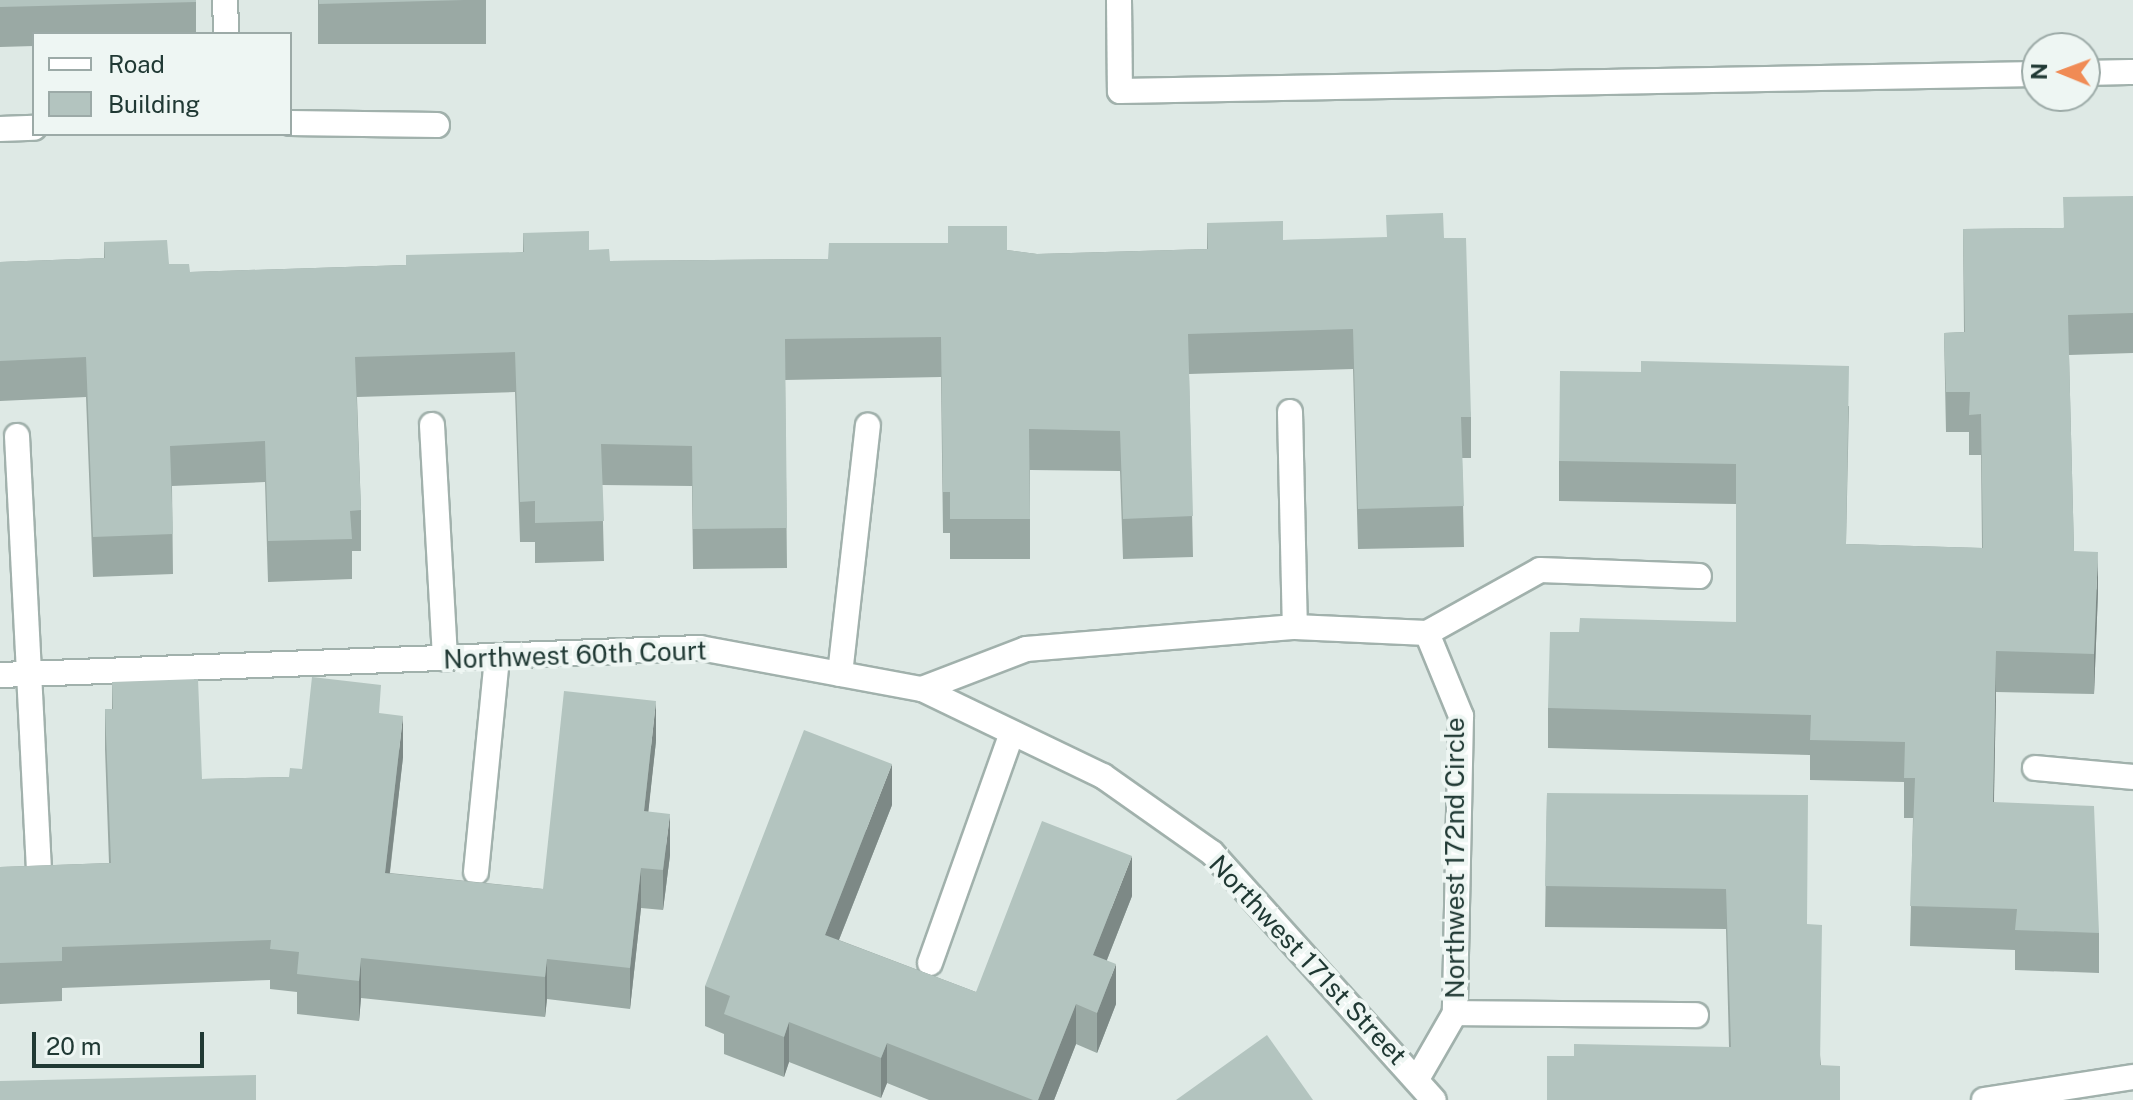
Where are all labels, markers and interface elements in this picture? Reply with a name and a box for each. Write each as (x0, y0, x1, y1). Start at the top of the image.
legend (32, 32, 292, 136)
north arrow (2021, 32, 2101, 112)
text: Road (108, 50, 165, 78)
text: N (2026, 63, 2052, 80)
text: Building (108, 90, 200, 118)
street label: Northwest 60th Court (443, 635, 707, 675)
street label: Northwest 172nd Circle (1439, 717, 1471, 999)
street label: Northwest 171st Street (1203, 849, 1413, 1071)
scale bar (36, 1016, 208, 1066)
text: 20 m (46, 1032, 102, 1060)

